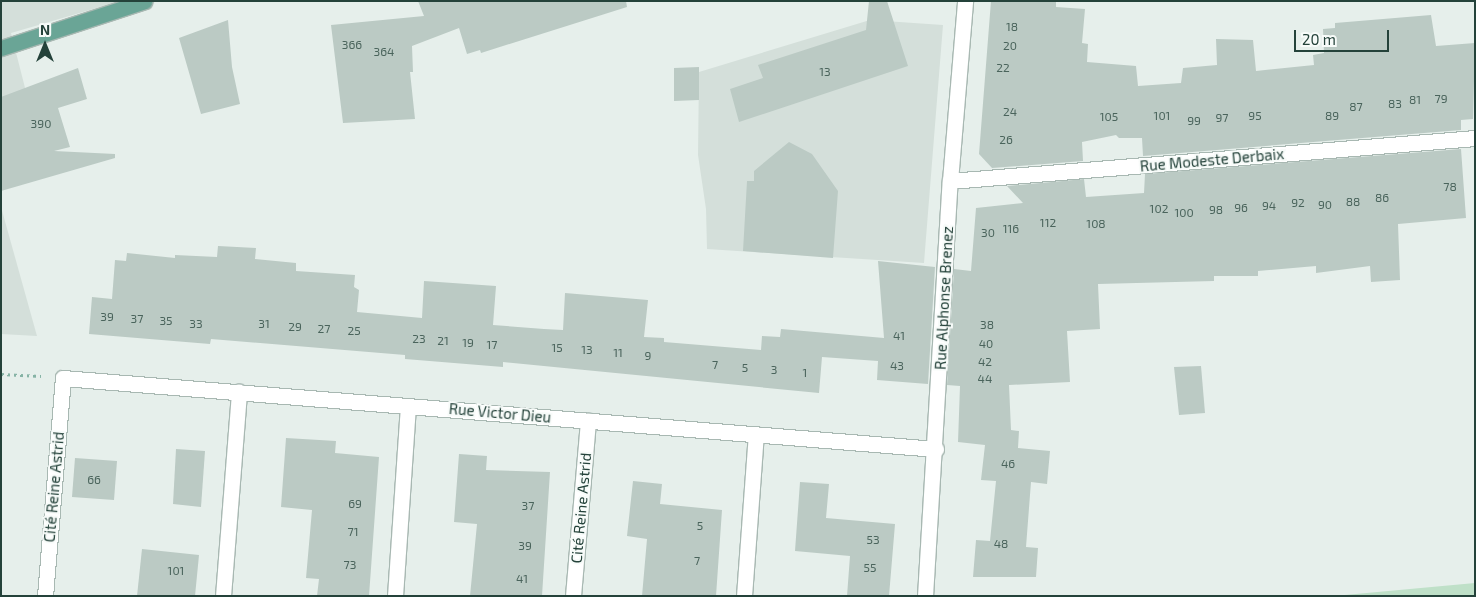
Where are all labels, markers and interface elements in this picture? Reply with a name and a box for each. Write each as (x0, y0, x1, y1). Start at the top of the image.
north arrow (20, 20, 70, 70)
house number: 18 (1006, 20, 1018, 34)
scale bar (1296, 20, 1391, 52)
text: N (40, 21, 50, 38)
text: 20 m (1302, 30, 1336, 48)
house number: 366 (342, 38, 362, 52)
house number: 20 (1003, 39, 1017, 53)
house number: 364 (374, 45, 394, 59)
house number: 22 (996, 61, 1010, 75)
house number: 13 (819, 65, 831, 79)
house number: 79 (1434, 92, 1448, 106)
house number: 81 (1409, 93, 1421, 107)
house number: 83 (1388, 97, 1402, 111)
house number: 87 (1349, 100, 1363, 114)
house number: 24 (1003, 105, 1017, 119)
house number: 101 (1154, 109, 1170, 123)
house number: 95 (1248, 109, 1262, 123)
house number: 89 (1325, 109, 1339, 123)
house number: 105 (1100, 110, 1118, 124)
house number: 97 (1215, 111, 1229, 125)
house number: 99 (1187, 114, 1201, 128)
house number: 390 (31, 117, 51, 131)
house number: 26 (999, 133, 1013, 147)
street label: Rue Modeste Derbaix (1139, 145, 1285, 175)
house number: 78 (1443, 180, 1457, 194)
house number: 86 (1375, 191, 1389, 205)
house number: 88 (1346, 195, 1360, 209)
house number: 92 (1291, 196, 1305, 210)
house number: 90 (1318, 198, 1332, 212)
house number: 94 (1262, 199, 1276, 213)
house number: 96 (1234, 201, 1248, 215)
house number: 102 (1150, 202, 1168, 216)
house number: 98 (1209, 203, 1223, 217)
house number: 100 (1174, 206, 1194, 220)
house number: 112 (1040, 216, 1056, 230)
house number: 108 (1086, 217, 1106, 231)
house number: 116 (1003, 222, 1019, 236)
street label: Rue Alphonse Brenez (931, 225, 957, 371)
house number: 30 (981, 226, 995, 240)
house number: 39 (100, 310, 114, 324)
house number: 37 (131, 312, 143, 326)
house number: 35 (159, 314, 173, 328)
house number: 33 (189, 317, 203, 331)
house number: 31 (258, 317, 270, 331)
house number: 38 (980, 318, 994, 332)
house number: 29 (288, 320, 302, 334)
house number: 27 (318, 322, 330, 336)
house number: 25 (347, 324, 361, 338)
house number: 41 (893, 329, 905, 343)
house number: 23 (412, 332, 426, 346)
house number: 21 (437, 334, 449, 348)
house number: 19 (462, 336, 474, 350)
house number: 40 (979, 337, 993, 351)
house number: 17 (487, 338, 497, 352)
house number: 15 (551, 341, 563, 355)
house number: 13 (581, 343, 593, 357)
house number: 11 (613, 346, 623, 360)
house number: 9 (645, 349, 651, 363)
house number: 42 (978, 355, 992, 369)
house number: 7 (712, 358, 718, 372)
house number: 43 (890, 359, 904, 373)
house number: 5 (742, 361, 748, 375)
house number: 3 (771, 363, 777, 377)
house number: 1 (803, 366, 807, 380)
house number: 44 (978, 372, 992, 386)
street label: Rue Victor Dieu (448, 400, 552, 426)
street label: Cité Reine Astrid (40, 431, 68, 543)
street label: Cité Reine Astrid (567, 452, 595, 564)
house number: 46 (1001, 457, 1015, 471)
house number: 66 (87, 473, 101, 487)
house number: 69 (348, 497, 362, 511)
house number: 37 (522, 499, 534, 513)
house number: 5 (697, 519, 703, 533)
house number: 71 (348, 525, 358, 539)
house number: 53 (866, 533, 880, 547)
house number: 48 (994, 537, 1008, 551)
house number: 39 (518, 539, 532, 553)
house number: 7 (694, 554, 700, 568)
house number: 73 (344, 558, 356, 572)
house number: 55 (864, 561, 876, 575)
house number: 101 (168, 564, 184, 578)
house number: 41 (516, 572, 528, 586)

